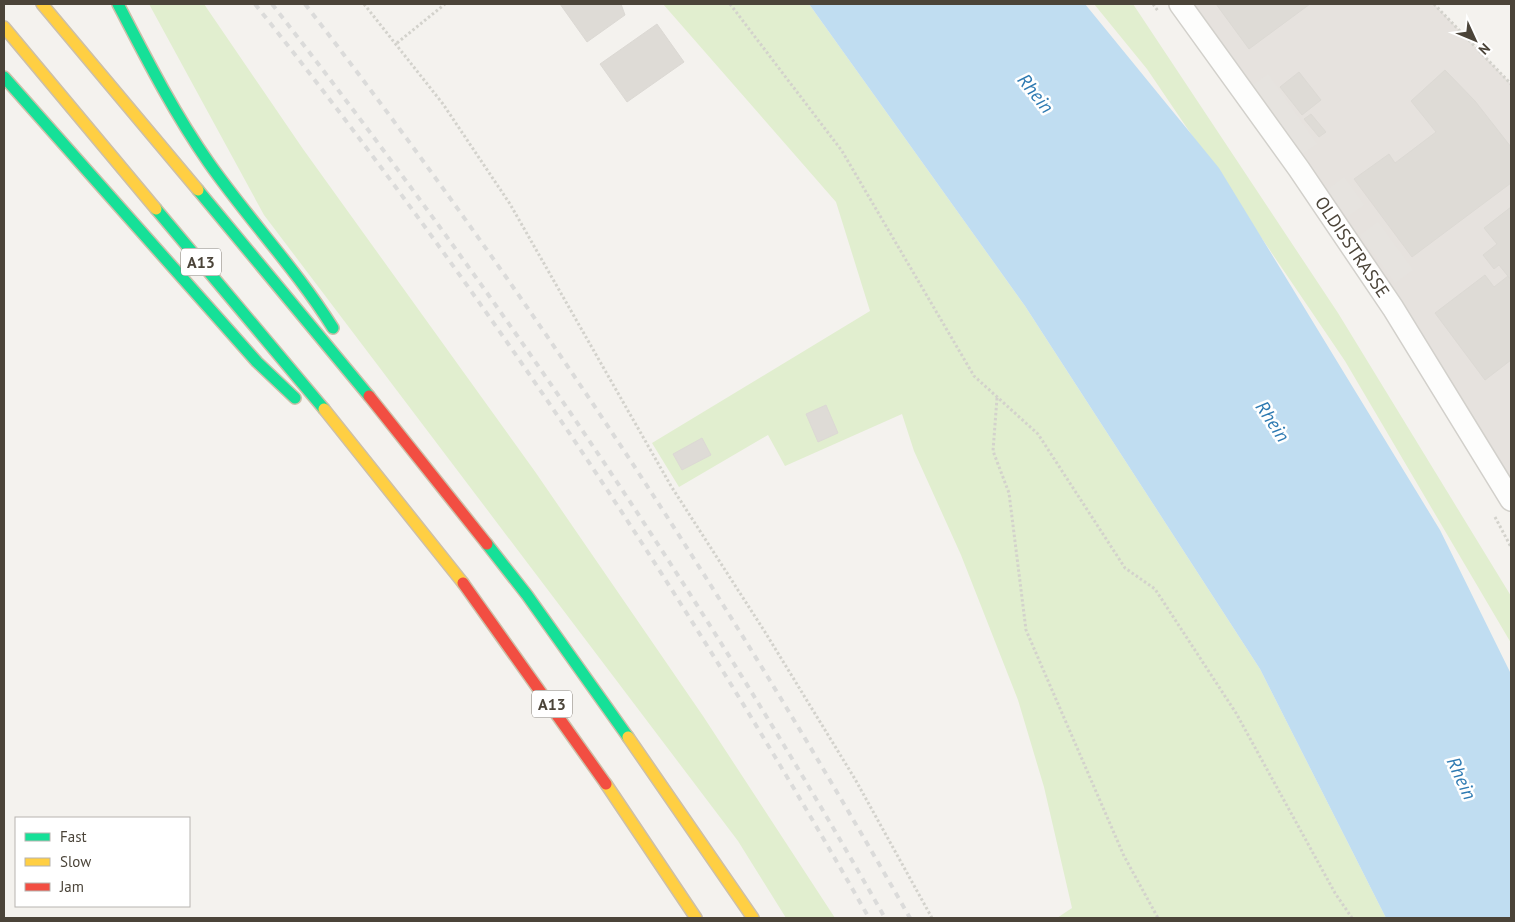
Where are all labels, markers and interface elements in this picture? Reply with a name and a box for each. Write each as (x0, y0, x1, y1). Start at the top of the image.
north arrow (1450, 15, 1500, 65)
text: N (1475, 39, 1494, 59)
water label: Rhein (1013, 68, 1059, 118)
street label: OLDISSTRASSE (1310, 192, 1395, 302)
road number: A13 (181, 248, 221, 276)
water label: Rhein (1251, 396, 1295, 446)
road number: A13 (532, 691, 572, 718)
water label: Rhein (1442, 753, 1482, 803)
legend (15, 817, 190, 907)
text: Fast (60, 827, 87, 846)
text: Slow (60, 852, 91, 871)
text: Jam (59, 877, 84, 896)

